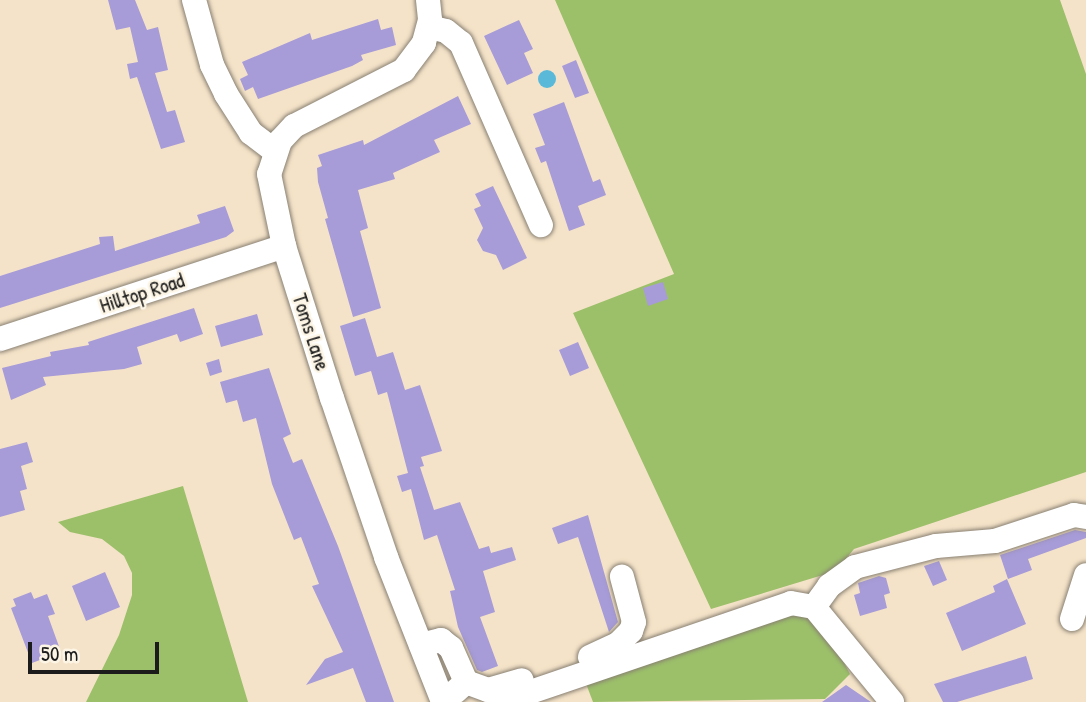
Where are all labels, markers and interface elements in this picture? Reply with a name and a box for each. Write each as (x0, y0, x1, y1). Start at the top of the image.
street label: Hilltop Road (96, 267, 188, 319)
street label: Toms Lane (287, 290, 335, 374)
scale bar (32, 628, 163, 672)
text: 50 m (41, 639, 78, 668)

